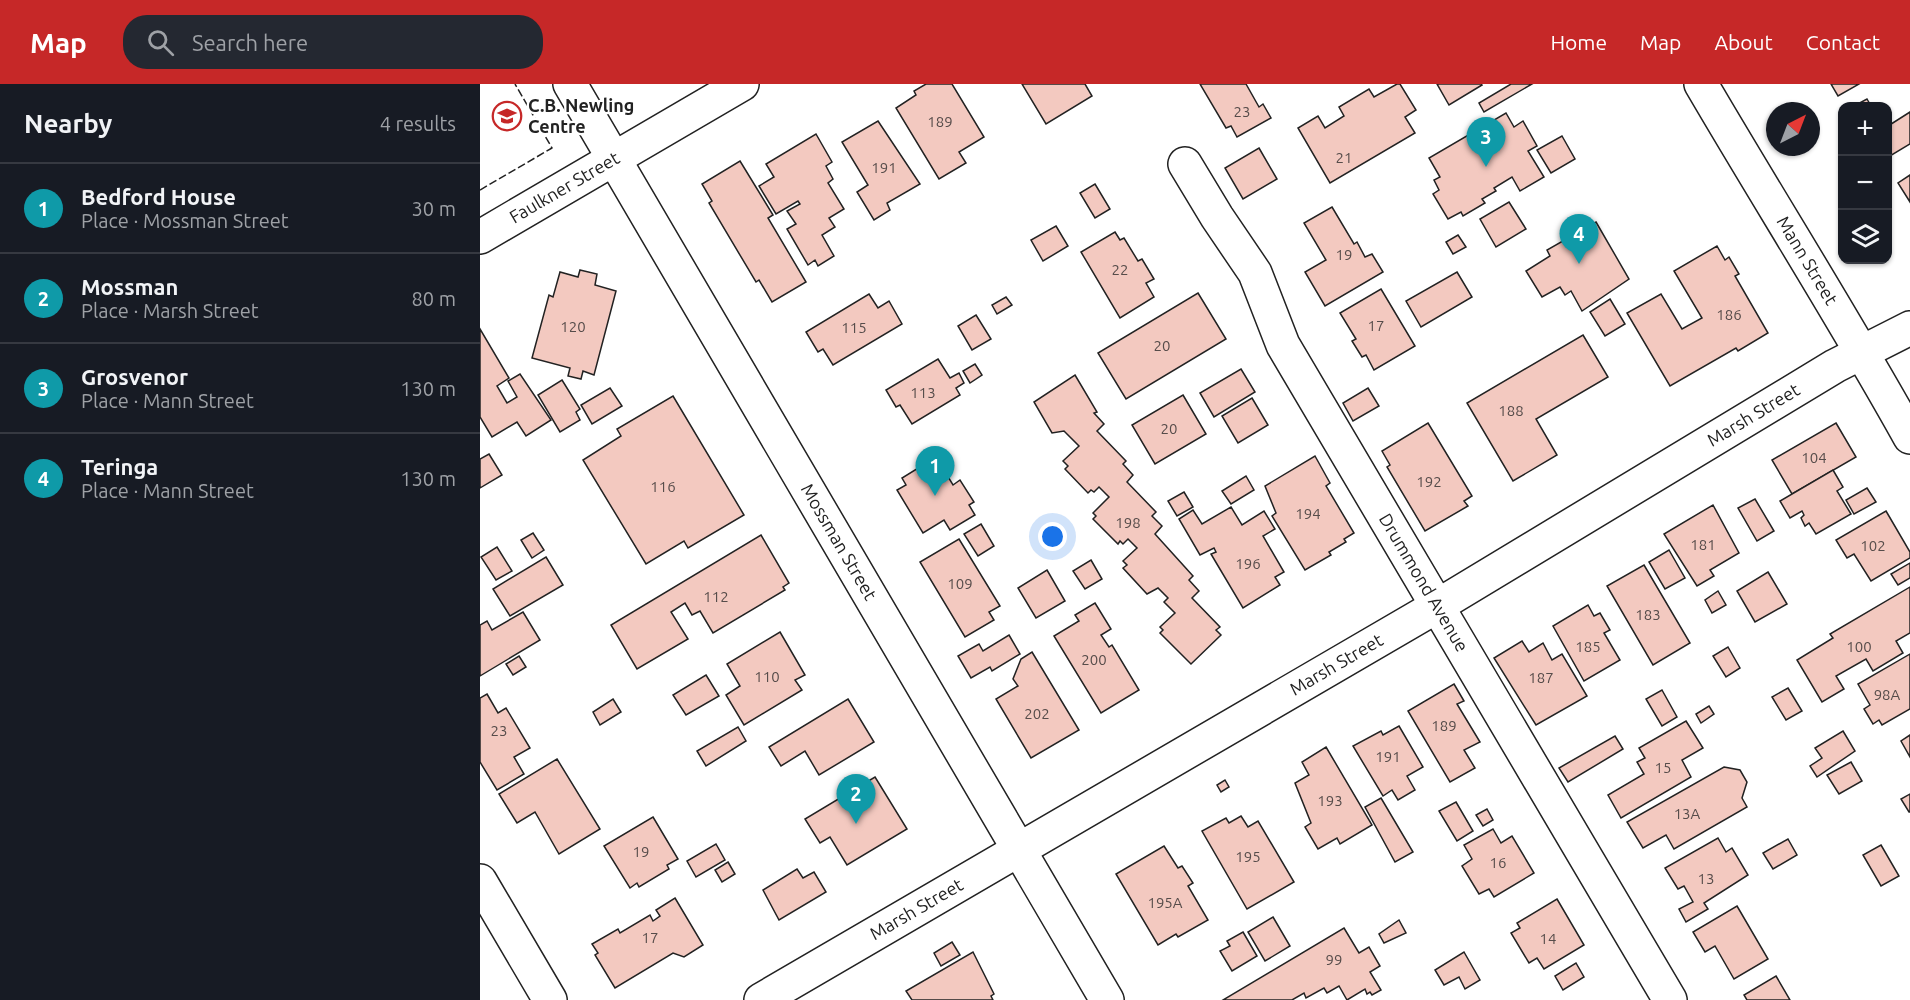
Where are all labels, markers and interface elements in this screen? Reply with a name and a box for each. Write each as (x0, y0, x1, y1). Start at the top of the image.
search box (123, 15, 543, 69)
icon: search (144, 26, 177, 59)
text: Map (30, 27, 87, 58)
text: Search here (192, 30, 308, 55)
text: Home (1550, 30, 1607, 54)
text: Map (1640, 30, 1681, 54)
text: About (1714, 30, 1773, 54)
text: Contact (1806, 30, 1880, 54)
place label: C.B. Newling Centre (528, 95, 634, 136)
school or university icon: C.B. Newling Centre (491, 100, 523, 132)
north arrow (1766, 102, 1820, 156)
map controls (1838, 102, 1892, 264)
button: + (1838, 102, 1892, 156)
house number: 23 (1234, 103, 1250, 120)
text: Nearby (24, 109, 112, 138)
text: 4 results (380, 112, 456, 135)
house number: 189 (927, 113, 953, 130)
pin: 3 (1466, 118, 1506, 167)
street label: Faulkner Street (506, 147, 623, 227)
house number: 21 (1336, 149, 1352, 166)
button: − (1838, 156, 1892, 210)
house number: 191 (871, 159, 897, 176)
text: Bedford House (81, 184, 236, 209)
text: 1 (38, 197, 49, 220)
text: 30 m (412, 197, 456, 220)
text: Place · Mossman Street (81, 209, 289, 232)
button: layers (1838, 210, 1892, 264)
street label: Mann Street (1773, 212, 1842, 308)
pin: 4 (1560, 214, 1598, 264)
house number: 19 (1336, 246, 1352, 263)
house number: 22 (1112, 261, 1128, 278)
text: Mossman (81, 274, 178, 299)
text: 2 (38, 287, 49, 310)
text: 80 m (412, 287, 456, 310)
text: Place · Marsh Street (81, 299, 259, 322)
house number: 186 (1716, 306, 1742, 323)
house number: 17 (1368, 317, 1384, 334)
house number: 120 (560, 318, 586, 335)
house number: 115 (841, 319, 867, 336)
house number: 20 (1154, 337, 1170, 354)
text: Grosvenor (81, 364, 188, 389)
text: 3 (38, 377, 49, 400)
text: 130 m (400, 377, 456, 400)
street label: Marsh Street (1703, 379, 1803, 450)
house number: 113 (910, 384, 936, 401)
text: Place · Mann Street (81, 389, 254, 412)
house number: 188 (1498, 402, 1524, 419)
house number: 20 (1161, 420, 1177, 437)
pin: 1 (916, 446, 954, 496)
house number: 104 (1801, 449, 1827, 466)
text: Teringa (81, 454, 158, 479)
text: 4 (38, 467, 49, 490)
text: 130 m (400, 467, 456, 490)
house number: 192 (1416, 473, 1442, 490)
house number: 116 (650, 478, 676, 495)
text: Place · Mann Street (81, 479, 254, 502)
street label: Mossman Street (798, 480, 881, 603)
house number: 194 (1295, 505, 1321, 522)
street label: Drummond Avenue (1376, 510, 1473, 655)
house number: 198 (1115, 514, 1141, 531)
your location (1038, 522, 1067, 551)
house number: 181 (1690, 536, 1716, 553)
house number: 102 (1860, 537, 1886, 554)
house number: 196 (1235, 555, 1261, 572)
house number: 109 (947, 575, 973, 592)
house number: 112 (703, 588, 729, 605)
house number: 183 (1635, 606, 1661, 623)
street label: Marsh Street (1286, 629, 1386, 699)
house number: 185 (1575, 638, 1601, 655)
house number: 100 (1846, 638, 1872, 655)
house number: 200 (1081, 651, 1107, 668)
house number: 110 (754, 668, 780, 685)
house number: 187 (1528, 669, 1554, 686)
house number: 98A (1874, 686, 1901, 703)
house number: 202 (1024, 705, 1050, 722)
house number: 189 (1431, 717, 1457, 734)
house number: 23 (491, 722, 507, 739)
house number: 191 (1375, 748, 1401, 765)
house number: 15 (1655, 759, 1671, 776)
pin: 2 (836, 774, 875, 824)
house number: 193 (1317, 792, 1343, 809)
house number: 13A (1674, 805, 1701, 822)
house number: 19 (633, 843, 649, 860)
house number: 195 (1235, 848, 1261, 865)
house number: 16 (1490, 854, 1506, 871)
house number: 13 (1698, 870, 1714, 887)
street label: Marsh Street (866, 874, 966, 943)
house number: 195A (1147, 894, 1183, 911)
house number: 17 (642, 929, 658, 946)
house number: 14 (1540, 930, 1556, 947)
house number: 99 (1326, 951, 1342, 968)

